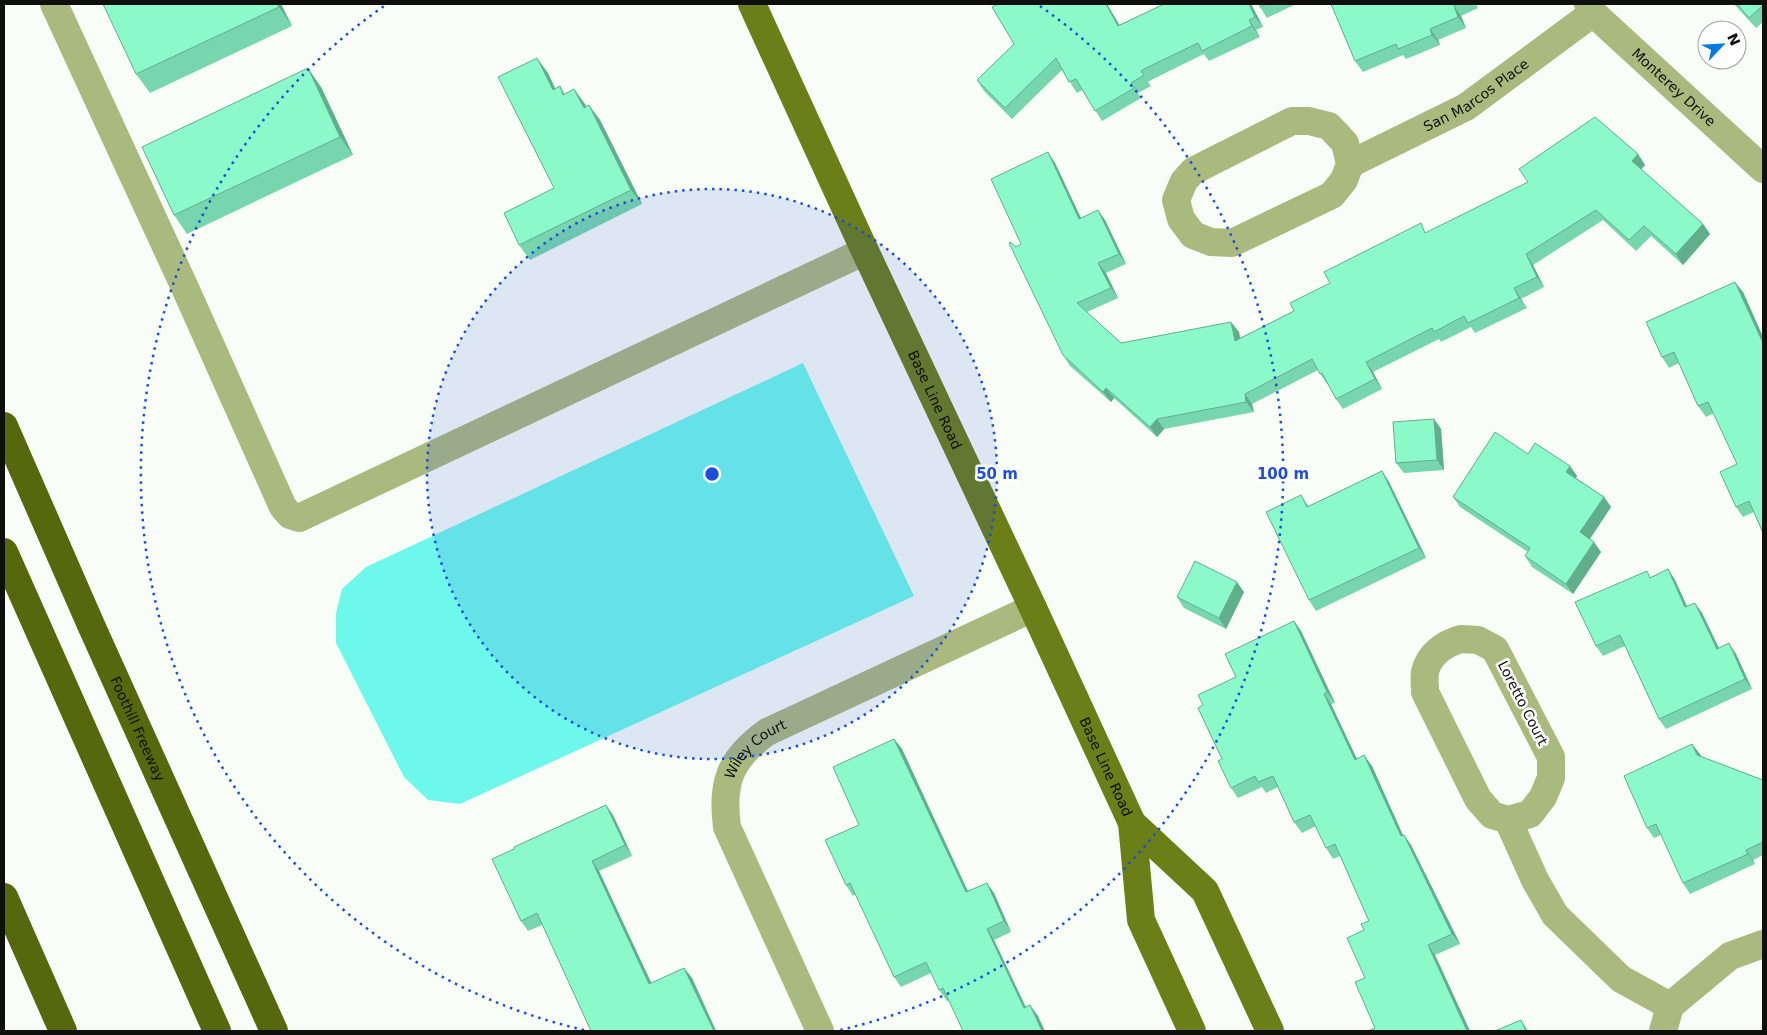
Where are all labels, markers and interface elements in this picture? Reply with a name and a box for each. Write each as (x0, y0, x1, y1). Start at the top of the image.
north arrow (1697, 20, 1747, 70)
text: N (1724, 31, 1744, 48)
street label: Monterey Drive (1629, 45, 1719, 130)
street label: San Marcos Place (1421, 55, 1532, 135)
street label: Base Line Road (905, 348, 965, 452)
centre of rings (703, 465, 721, 483)
text: 50 m (976, 465, 1018, 483)
text: 100 m (1257, 465, 1309, 483)
street label: Loretto Court (1495, 658, 1551, 748)
street label: Foothill Freeway (107, 674, 168, 784)
street label: Base Line Road (1076, 715, 1136, 819)
street label: Wiley Court (721, 716, 789, 781)

